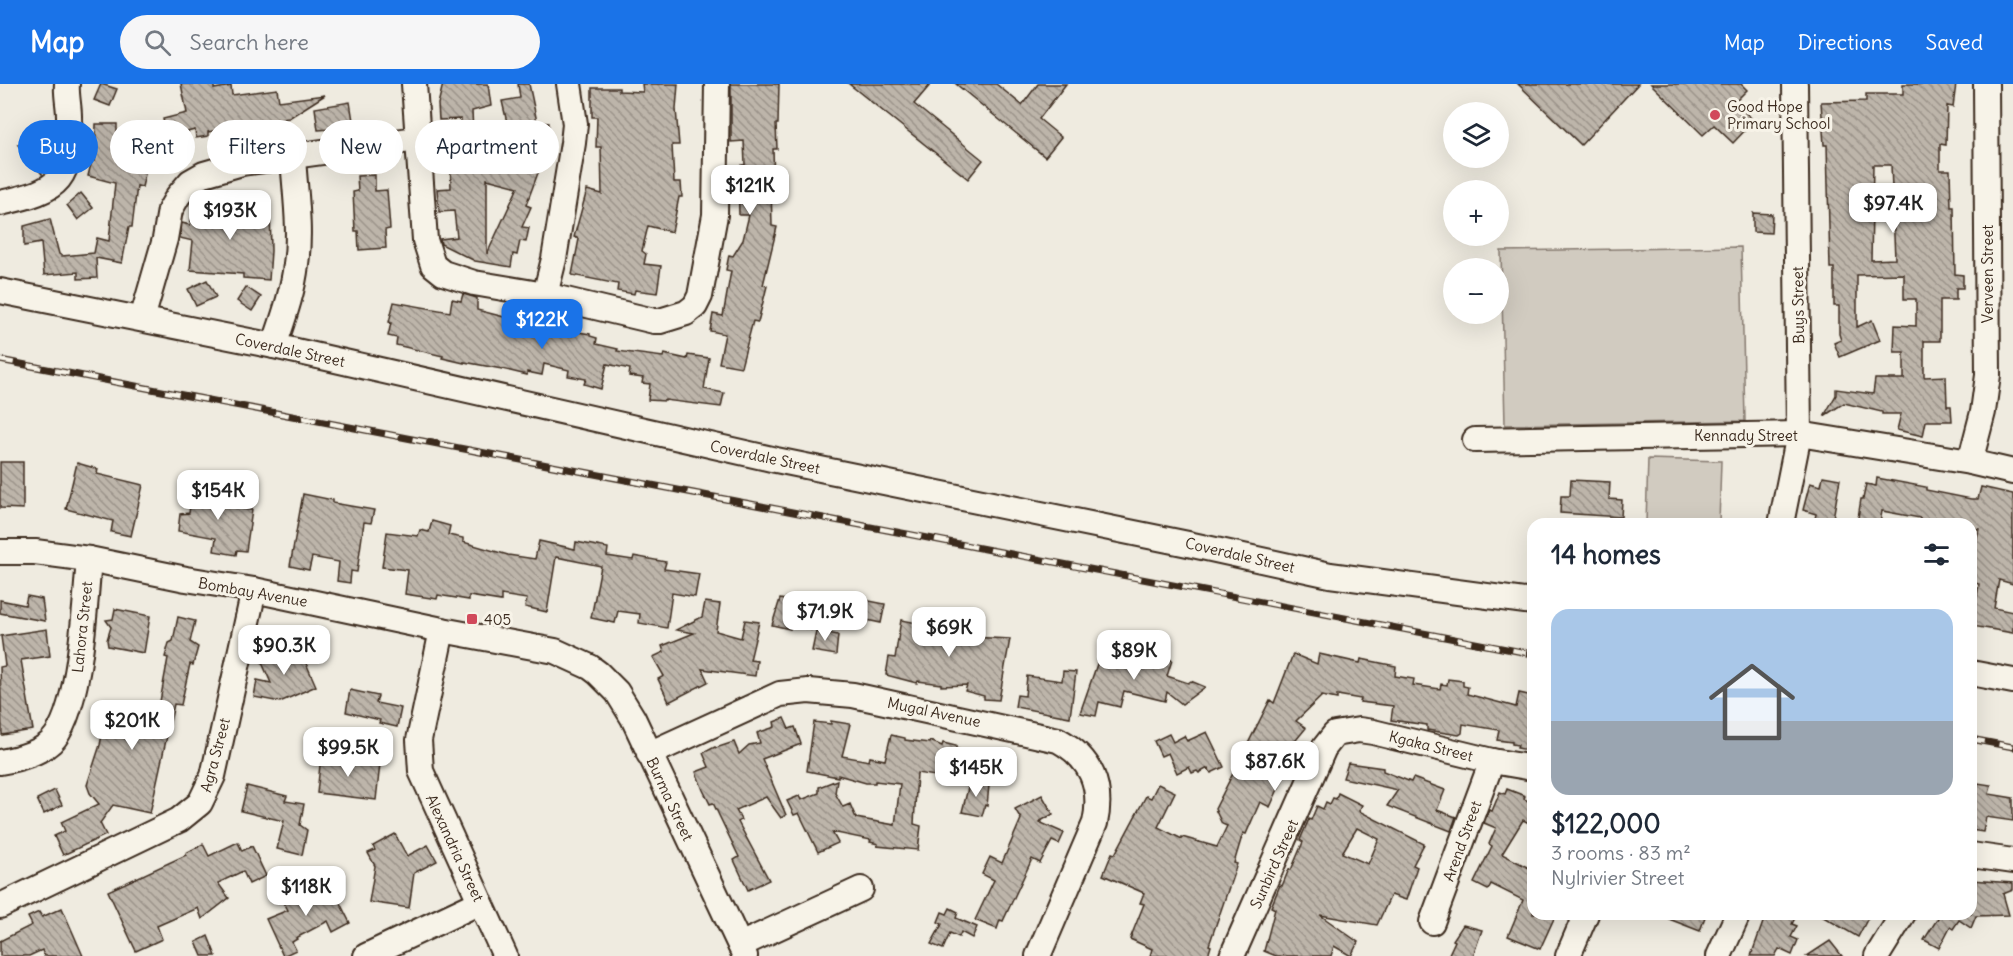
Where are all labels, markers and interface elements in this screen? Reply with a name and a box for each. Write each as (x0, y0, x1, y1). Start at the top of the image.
search box (120, 15, 540, 69)
text: Map (30, 24, 84, 60)
icon: search (141, 26, 174, 59)
text: Search here (189, 28, 309, 56)
text: Map (1724, 29, 1765, 56)
text: Directions (1798, 29, 1892, 56)
text: Saved (1925, 29, 1983, 56)
place label: Good Hope Primary School (1727, 97, 1830, 133)
map controls (1443, 102, 1509, 324)
button: layers (1443, 102, 1509, 168)
marker: Good Hope Primary School (1708, 108, 1722, 122)
chip: Buy (18, 120, 98, 174)
chip: Rent (110, 120, 195, 174)
chip: Filters (207, 120, 307, 174)
chip: New (319, 120, 403, 174)
chip: Apartment (415, 120, 559, 174)
pin: $121K (708, 165, 792, 216)
text: $121K (725, 172, 775, 197)
button: + (1443, 180, 1509, 246)
pin: $97.4K (1844, 183, 1942, 234)
pin: $193K (188, 190, 272, 241)
text: $97.4K (1863, 190, 1923, 215)
text: $193K (203, 197, 257, 222)
street label: Verveen Street (1978, 225, 1997, 323)
button: − (1443, 258, 1509, 324)
street label: Buys Street (1788, 266, 1808, 344)
pin: $122K (500, 299, 584, 350)
text: $122K (516, 306, 568, 331)
street label: Coverdale Street (233, 329, 347, 371)
street label: Kennady Street (1694, 426, 1798, 445)
street label: Coverdale Street (708, 436, 822, 478)
pin: $154K (176, 470, 260, 521)
text: $154K (191, 477, 245, 502)
street label: Coverdale Street (1183, 533, 1297, 577)
text: 14 homes (1551, 538, 1661, 571)
icon: filters (1920, 538, 1953, 571)
street label: Bombay Avenue (197, 573, 309, 611)
street label: Lahora Street (68, 580, 96, 674)
pin: $71.9K (776, 591, 874, 642)
text: $71.9K (797, 598, 853, 623)
pin: $69K (913, 607, 985, 658)
place label: 405 (484, 610, 511, 629)
marker: 405 (465, 612, 479, 626)
text: $69K (926, 614, 972, 639)
pin: $90.3K (235, 625, 333, 676)
pin: $89K (1098, 630, 1170, 681)
text: $90.3K (252, 632, 316, 657)
text: $89K (1111, 637, 1157, 662)
icon: home (1698, 648, 1806, 756)
street label: Mugal Avenue (886, 693, 982, 731)
pin: $201K (90, 700, 174, 751)
text: $201K (104, 707, 160, 732)
street label: Agra Street (196, 716, 234, 794)
street label: Kgaka Street (1387, 726, 1475, 766)
pin: $99.5K (299, 727, 397, 778)
text: $99.5K (317, 734, 379, 759)
pin: $87.6K (1226, 741, 1324, 792)
pin: $145K (934, 747, 1018, 798)
text: $87.6K (1245, 748, 1305, 773)
street label: Burma Street (642, 754, 698, 844)
text: $145K (949, 754, 1003, 779)
street label: Alexandria Street (422, 791, 488, 905)
street label: Arend Street (1439, 798, 1485, 884)
text: $122,000 (1551, 807, 1661, 840)
street label: Sunbird Street (1246, 816, 1302, 912)
text: 3 rooms · 83 m² (1551, 840, 1691, 865)
text: Nylrivier Street (1551, 865, 1684, 890)
pin: $118K (264, 866, 348, 917)
text: $118K (281, 873, 331, 898)

